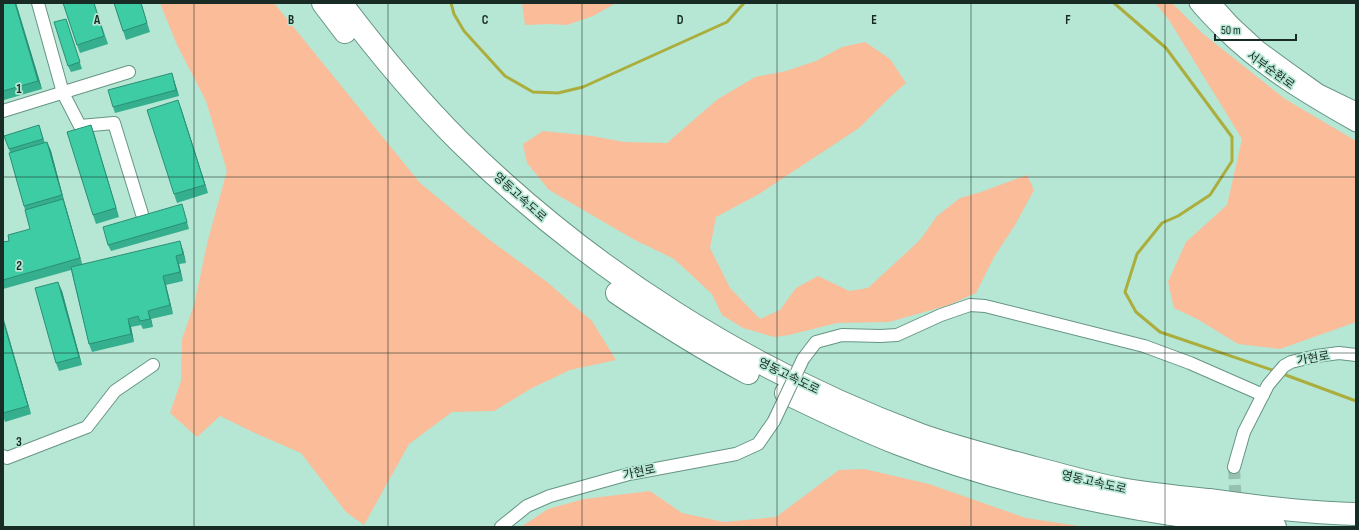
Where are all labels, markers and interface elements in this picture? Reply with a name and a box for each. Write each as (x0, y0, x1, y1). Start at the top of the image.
text: A (93, 12, 101, 28)
text: B (288, 12, 294, 28)
text: C (482, 12, 489, 28)
text: D (677, 12, 684, 28)
text: E (871, 12, 877, 28)
text: F (1065, 12, 1071, 28)
scale bar (1215, 16, 1296, 42)
text: 50 m (1221, 23, 1241, 38)
street label: 서부순환로 (1244, 48, 1297, 93)
text: 1 (16, 81, 22, 97)
street label: 영동고속도로 (490, 170, 549, 225)
text: 2 (16, 258, 22, 274)
street label: 가현로 (1295, 348, 1331, 369)
street label: 영동고속도로 (756, 355, 822, 398)
text: 3 (16, 434, 22, 450)
street label: 가현로 (621, 462, 657, 483)
street label: 영동고속도로 (1060, 468, 1128, 497)

